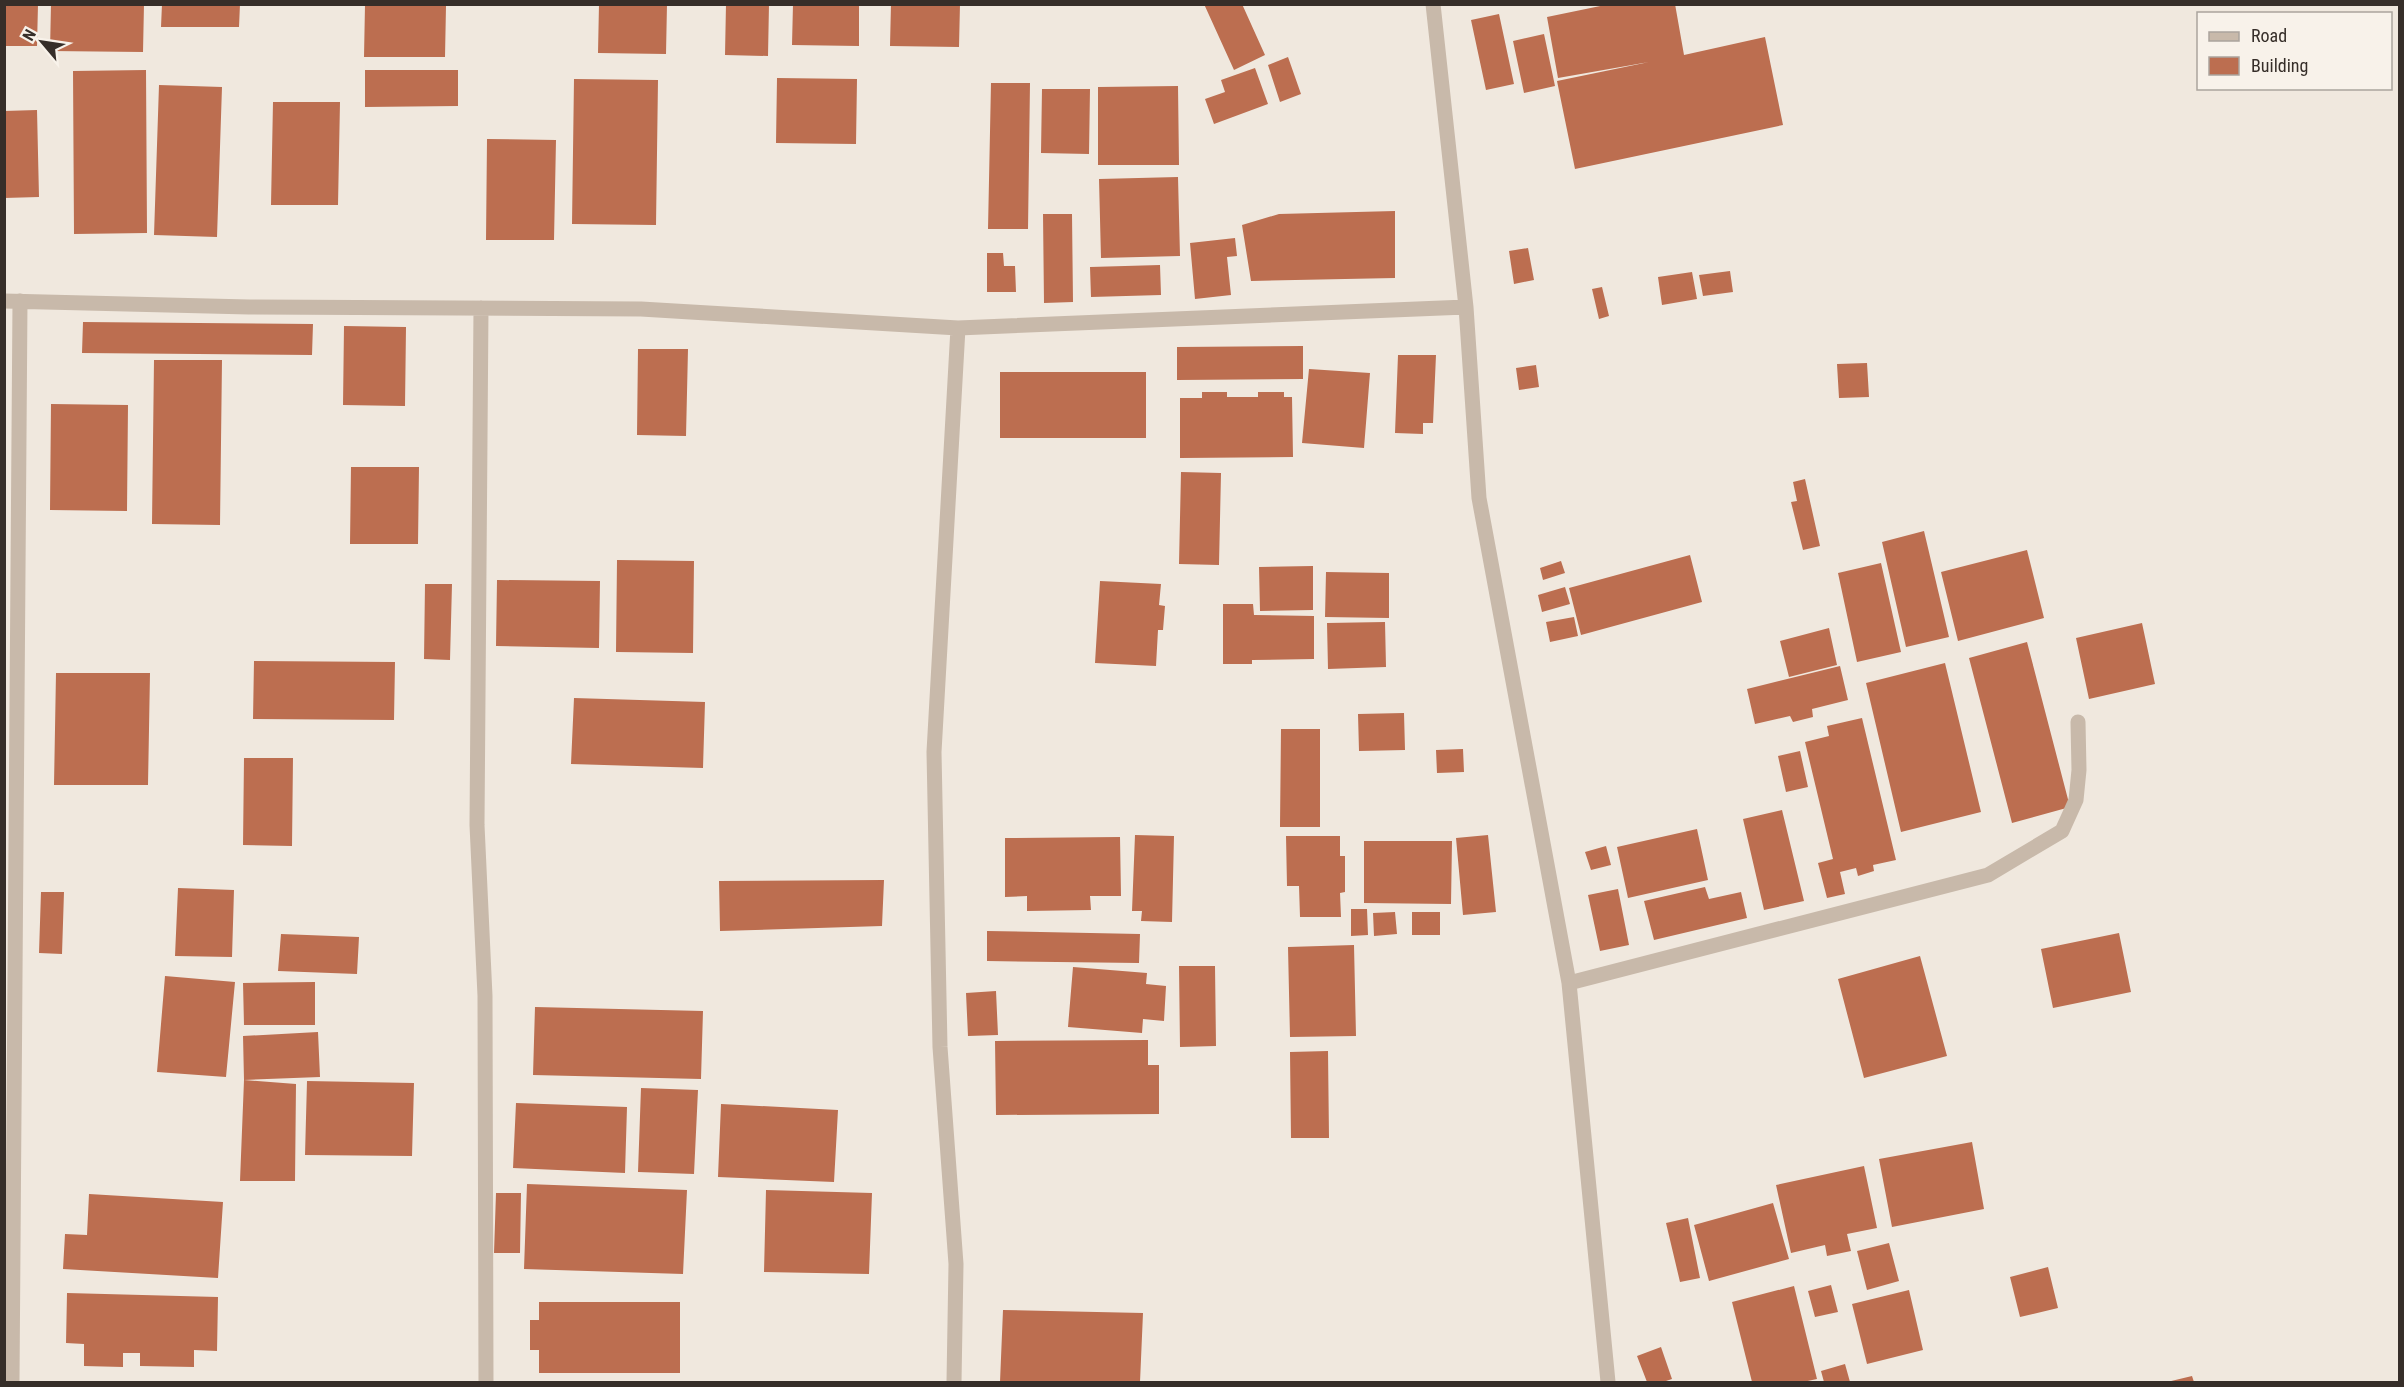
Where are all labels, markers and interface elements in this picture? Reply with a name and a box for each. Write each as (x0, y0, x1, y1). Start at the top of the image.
north arrow (12, 12, 72, 72)
legend (2197, 12, 2392, 90)
text: Road (2251, 25, 2287, 46)
text: N (19, 26, 40, 44)
text: Building (2251, 55, 2308, 76)

